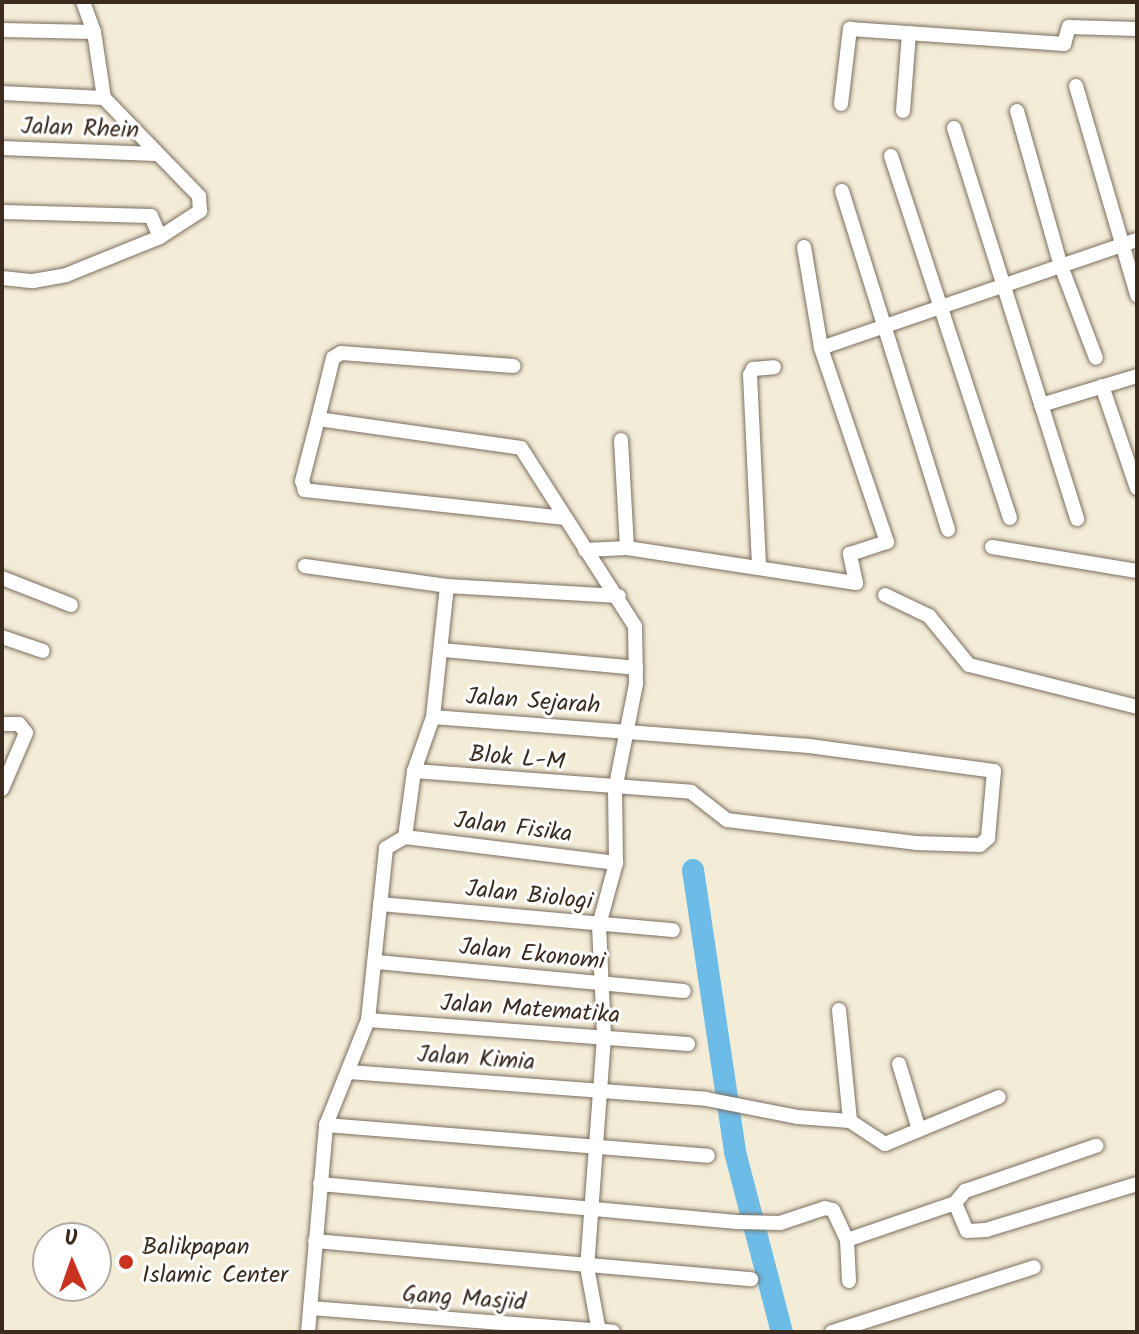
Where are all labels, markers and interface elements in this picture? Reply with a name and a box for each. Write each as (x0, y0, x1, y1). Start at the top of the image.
street label: Jalan Rhein (20, 113, 140, 145)
street label: Jalan Sejarah (465, 683, 601, 721)
street label: Blok L-M (468, 740, 566, 778)
street label: Jalan Fisika (452, 806, 574, 850)
street label: Jalan Biologi (464, 875, 594, 917)
street label: Jalan Ekonomi (458, 933, 606, 977)
street label: Jalan Matematika (439, 989, 621, 1031)
street label: Jalan Kimia (416, 1041, 536, 1077)
north arrow (32, 1222, 112, 1302)
text: U (64, 1222, 78, 1257)
place label: Balikpapan Islamic Center (142, 1234, 288, 1290)
marker: Balikpapan Islamic Center (117, 1253, 135, 1271)
street label: Gang Masjid (401, 1280, 527, 1318)

